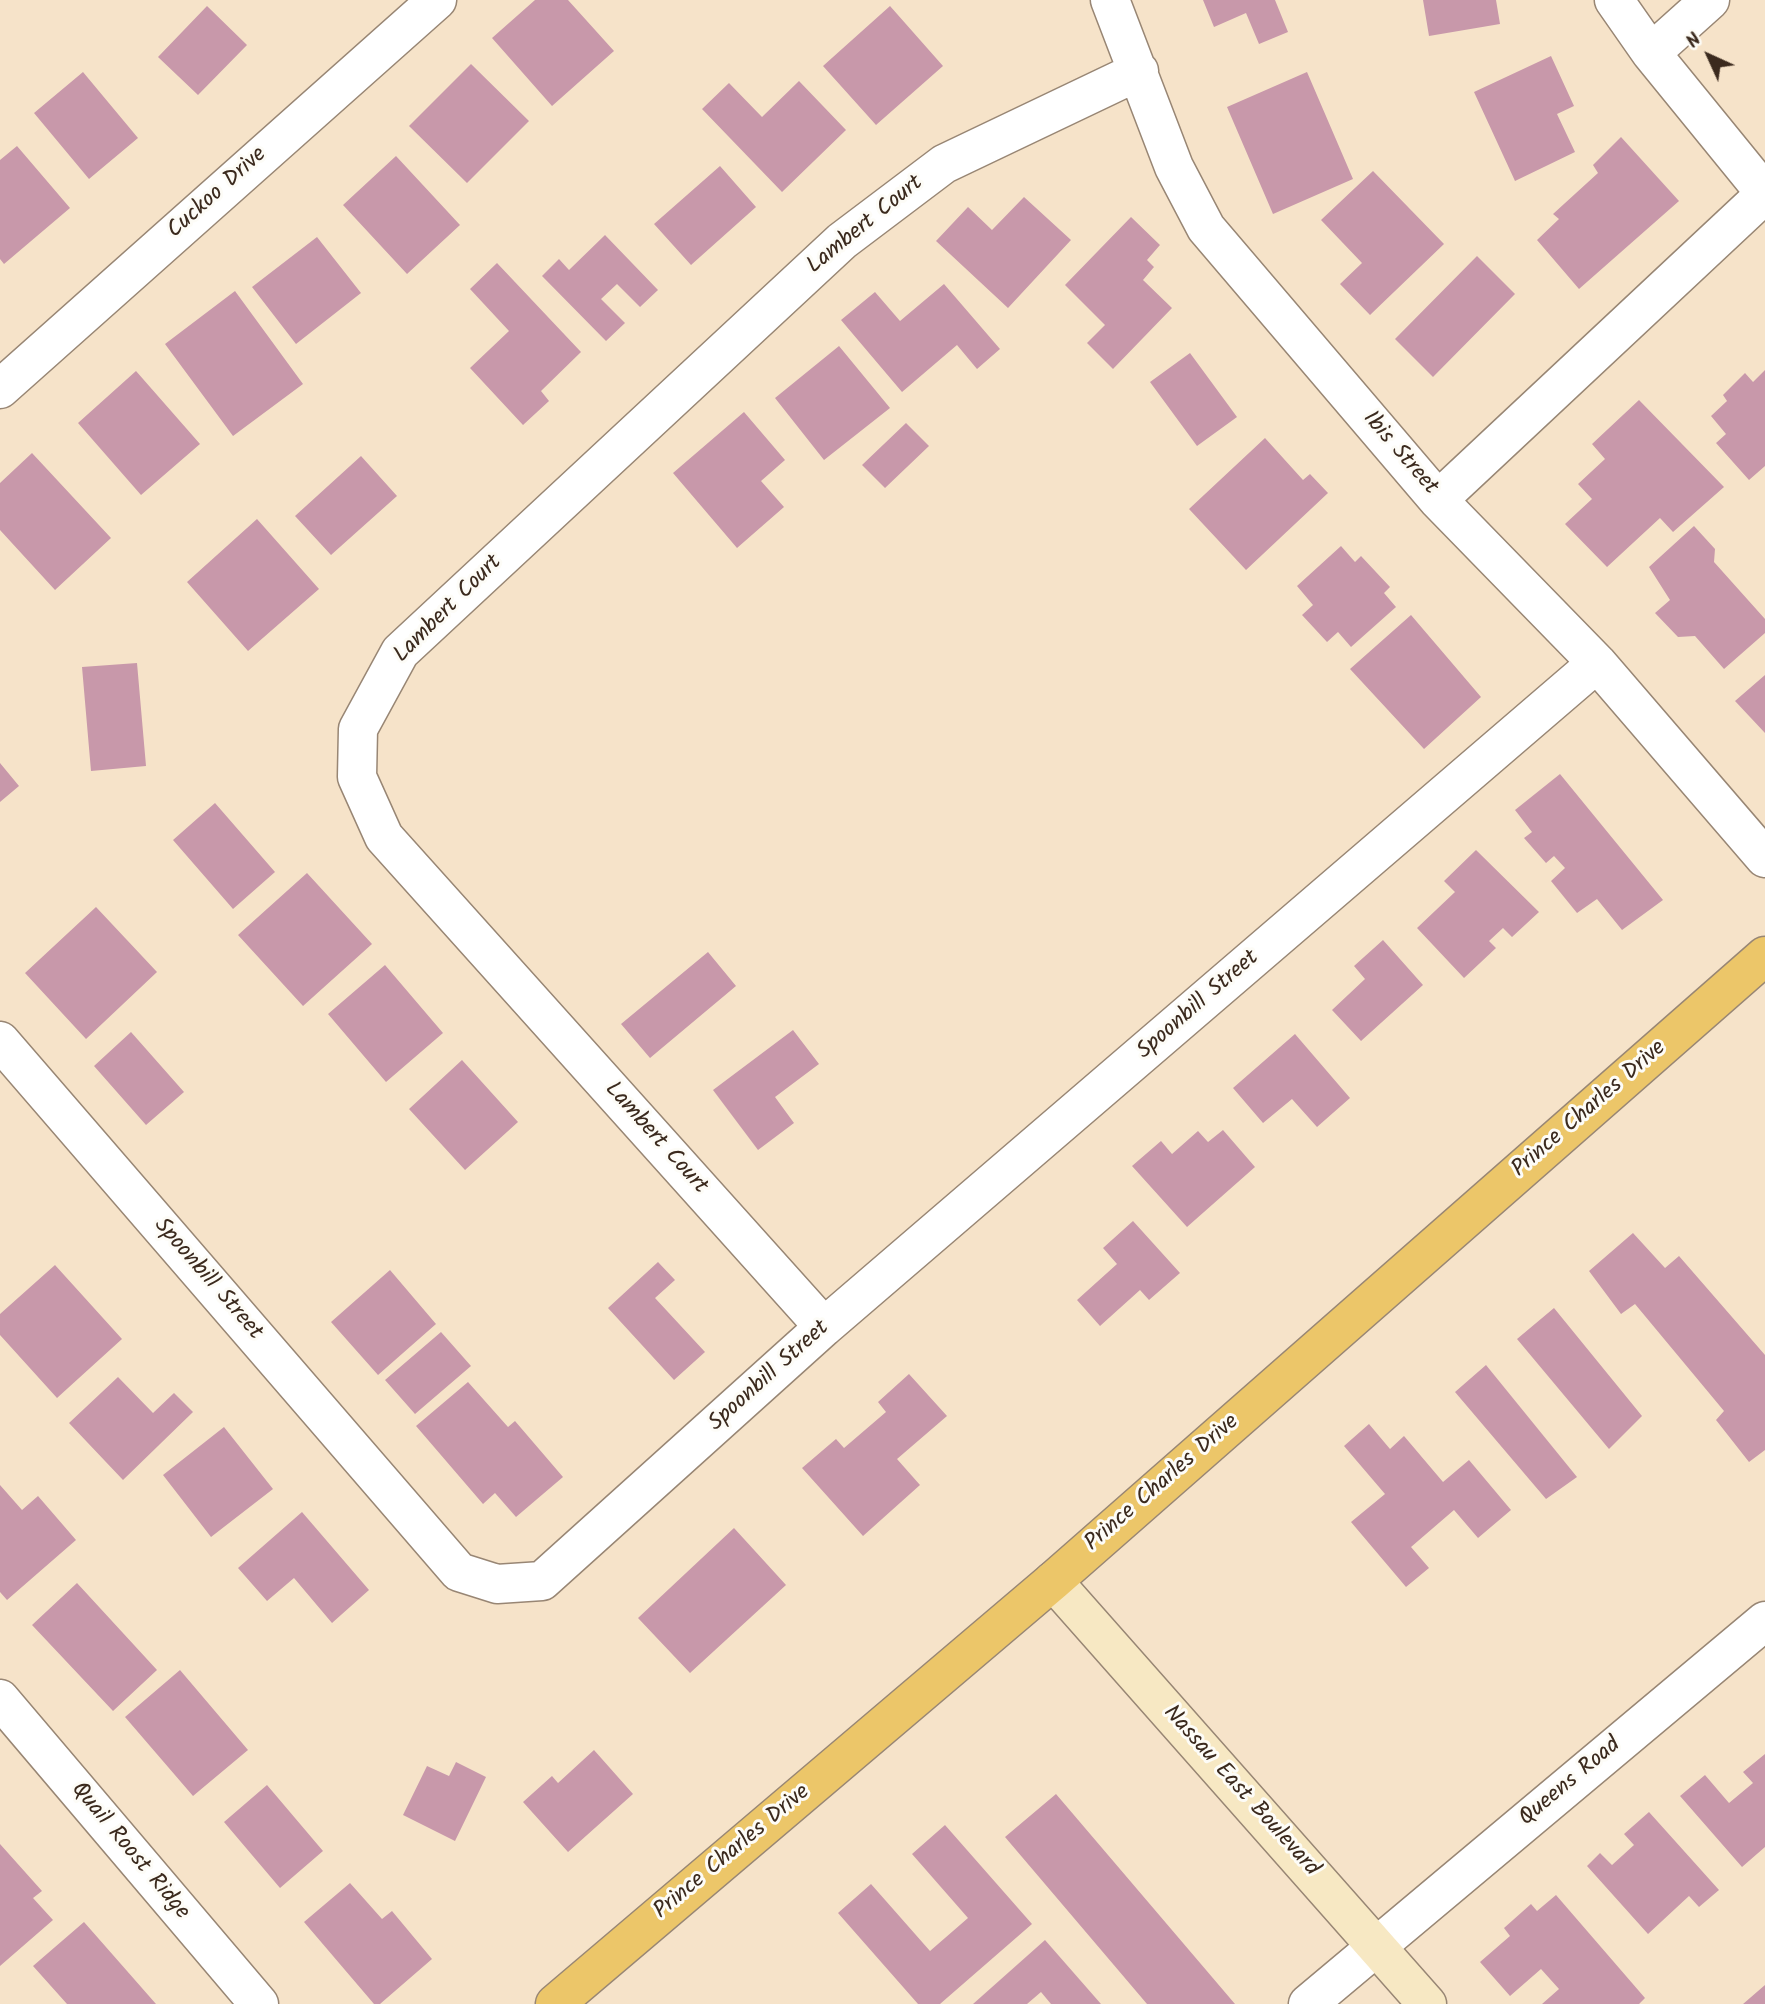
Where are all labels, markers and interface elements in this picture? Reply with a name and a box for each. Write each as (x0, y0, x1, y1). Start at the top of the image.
north arrow (1674, 21, 1744, 91)
text: N (1679, 26, 1709, 56)
street label: Cuckoo Drive (163, 142, 273, 246)
street label: Lambert Court (802, 171, 930, 281)
street label: Ibis Street (1355, 406, 1443, 502)
street label: Lambert Court (389, 550, 509, 670)
street label: Spoonbill Street (1132, 946, 1266, 1066)
street label: Prince Charles Drive (1507, 1036, 1673, 1184)
street label: Lambert Court (597, 1077, 713, 1201)
street label: Spoonbill Street (147, 1213, 267, 1347)
street label: Spoonbill Street (704, 1316, 836, 1438)
street label: Prince Charles Drive (1080, 1410, 1246, 1558)
street label: Nassau East Boulevard (1156, 1701, 1324, 1883)
street label: Queens Road (1515, 1733, 1627, 1833)
street label: Quail Roost Ridge (64, 1778, 194, 1926)
street label: Prince Charles Drive (649, 1780, 817, 1926)

